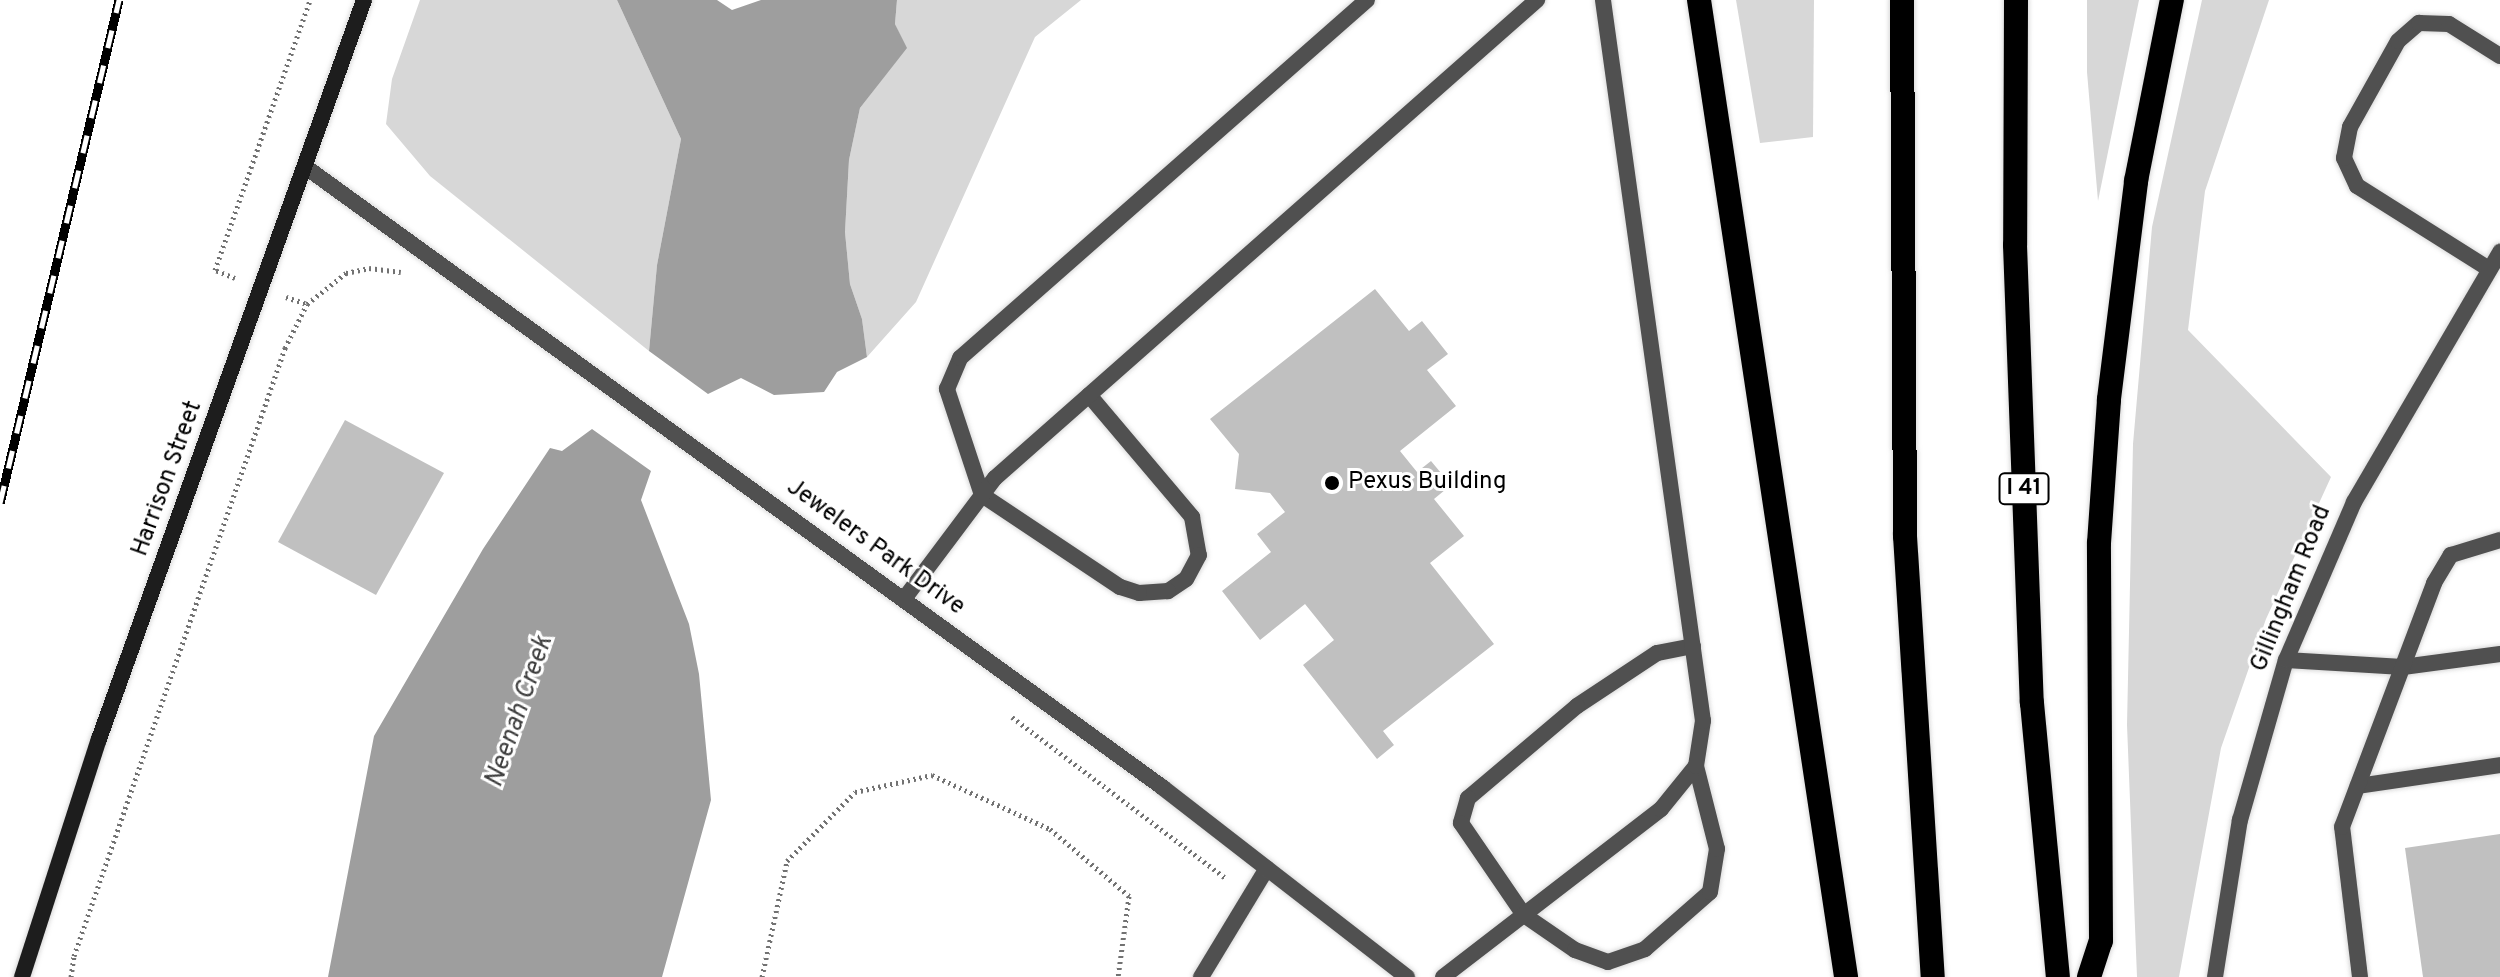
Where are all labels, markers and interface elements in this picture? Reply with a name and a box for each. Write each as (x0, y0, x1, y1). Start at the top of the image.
street label: Harrison Street (127, 397, 209, 561)
place label: Pexus Building (1348, 469, 1506, 497)
road number: I 41 (1998, 471, 2050, 507)
street label: Jewelers Park Drive (780, 474, 970, 622)
marker: Pexus Building (1323, 474, 1341, 492)
street label: Gillingham Road (2246, 502, 2338, 676)
water label: Neenah Creek (480, 632, 560, 792)

